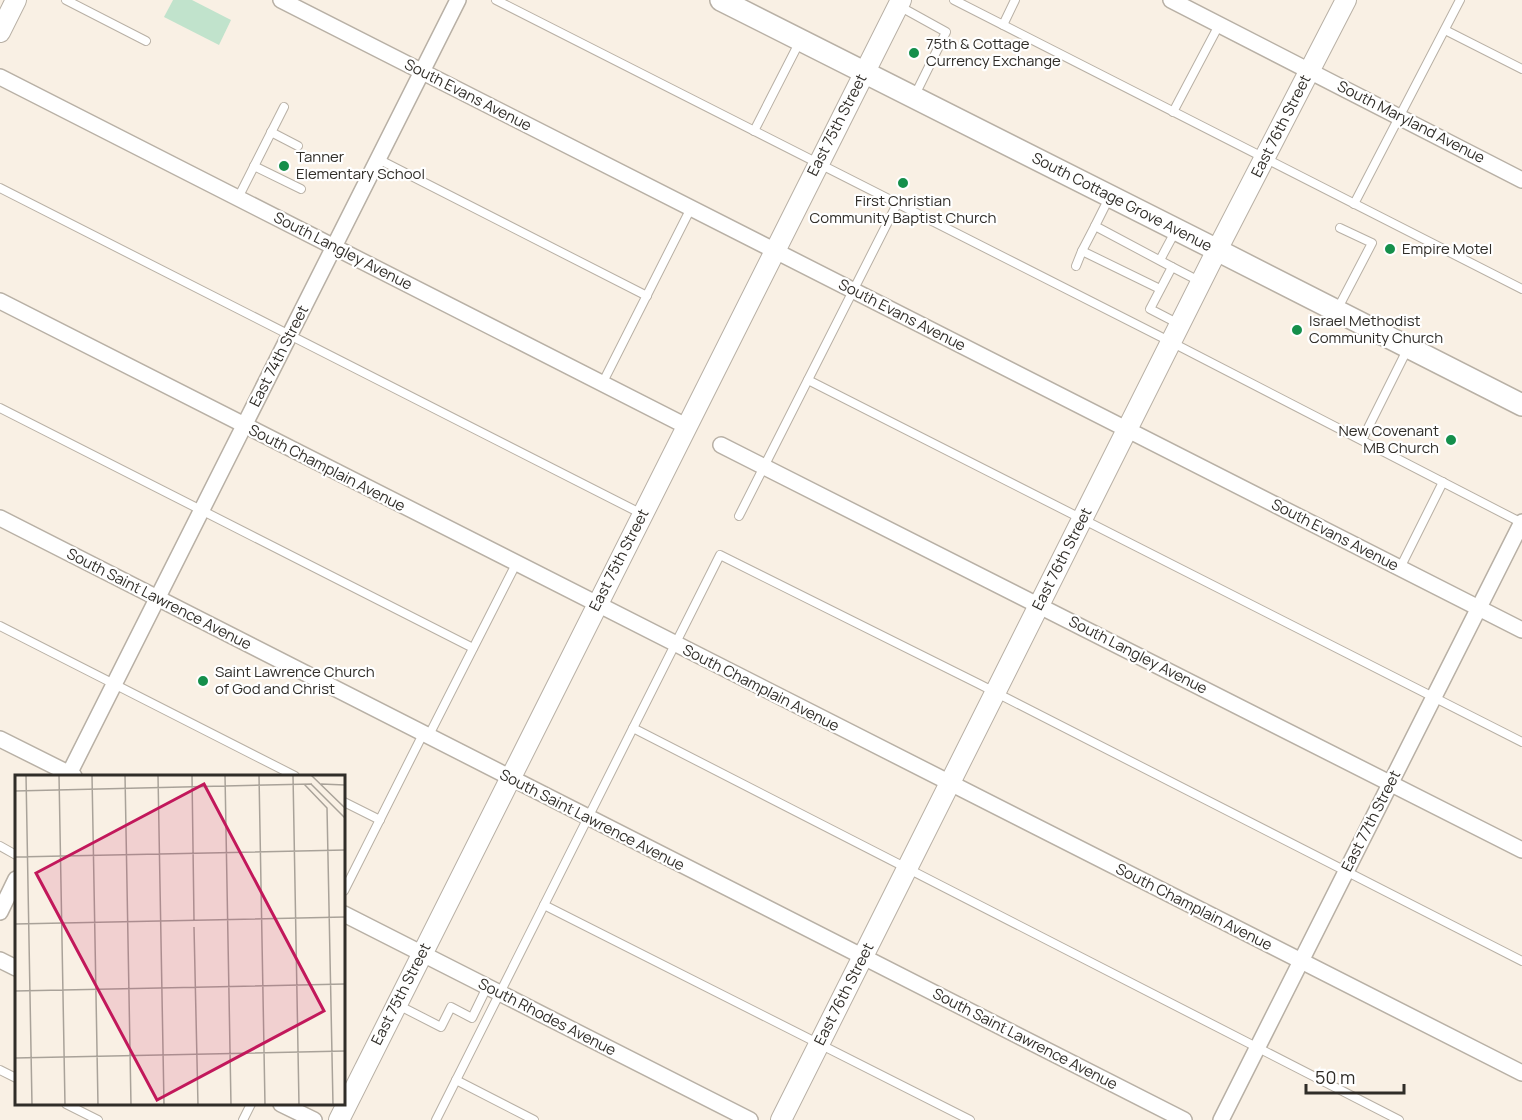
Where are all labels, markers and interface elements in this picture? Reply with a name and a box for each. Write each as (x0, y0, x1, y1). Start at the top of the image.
place label: 75th & Cottage Currency Exchange (926, 33, 1061, 71)
marker: 75th & Cottage Currency Exchange (907, 46, 921, 60)
street label: South Evans Avenue (401, 53, 536, 136)
street label: East 75th Street (802, 70, 871, 179)
street label: East 76th Street (1246, 71, 1315, 181)
street label: South Maryland Avenue (1334, 75, 1489, 168)
place label: Tanner Elementary School (296, 146, 425, 184)
street label: South Cottage Grove Avenue (1029, 147, 1216, 256)
marker: Tanner Elementary School (277, 159, 291, 173)
marker: First Christian Community Baptist Church (896, 176, 910, 190)
place label: First Christian Community Baptist Church (810, 190, 997, 228)
street label: South Langley Avenue (270, 206, 416, 295)
place label: Empire Motel (1402, 238, 1492, 259)
marker: Empire Motel (1383, 242, 1397, 256)
street label: South Evans Avenue (835, 273, 970, 356)
street label: East 74th Street (244, 301, 313, 410)
place label: Israel Methodist Community Church (1309, 310, 1443, 348)
marker: Israel Methodist Community Church (1290, 323, 1304, 337)
street label: South Champlain Avenue (245, 419, 409, 516)
place label: New Covenant MB Church (1338, 420, 1439, 458)
marker: New Covenant MB Church (1444, 433, 1458, 447)
street label: South Evans Avenue (1268, 493, 1403, 576)
street label: East 76th Street (1027, 504, 1096, 614)
street label: East 75th Street (584, 505, 653, 614)
street label: South Saint Lawrence Avenue (63, 543, 256, 655)
street label: South Langley Avenue (1065, 610, 1211, 699)
street label: South Champlain Avenue (679, 639, 843, 736)
place label: Saint Lawrence Church of God and Christ (215, 661, 375, 699)
marker: Saint Lawrence Church of God and Christ (196, 674, 210, 688)
street label: South Saint Lawrence Avenue (496, 764, 689, 876)
street label: East 77th Street (1336, 766, 1405, 875)
inset map (15, 775, 345, 1105)
street label: South Champlain Avenue (1112, 858, 1276, 955)
street label: East 75th Street (366, 939, 435, 1048)
street label: East 76th Street (809, 939, 878, 1049)
street label: South Rhodes Avenue (475, 973, 620, 1061)
street label: South Saint Lawrence Avenue (929, 983, 1122, 1095)
scale bar (1306, 1057, 1404, 1095)
text: 50 m (1315, 1065, 1355, 1089)

